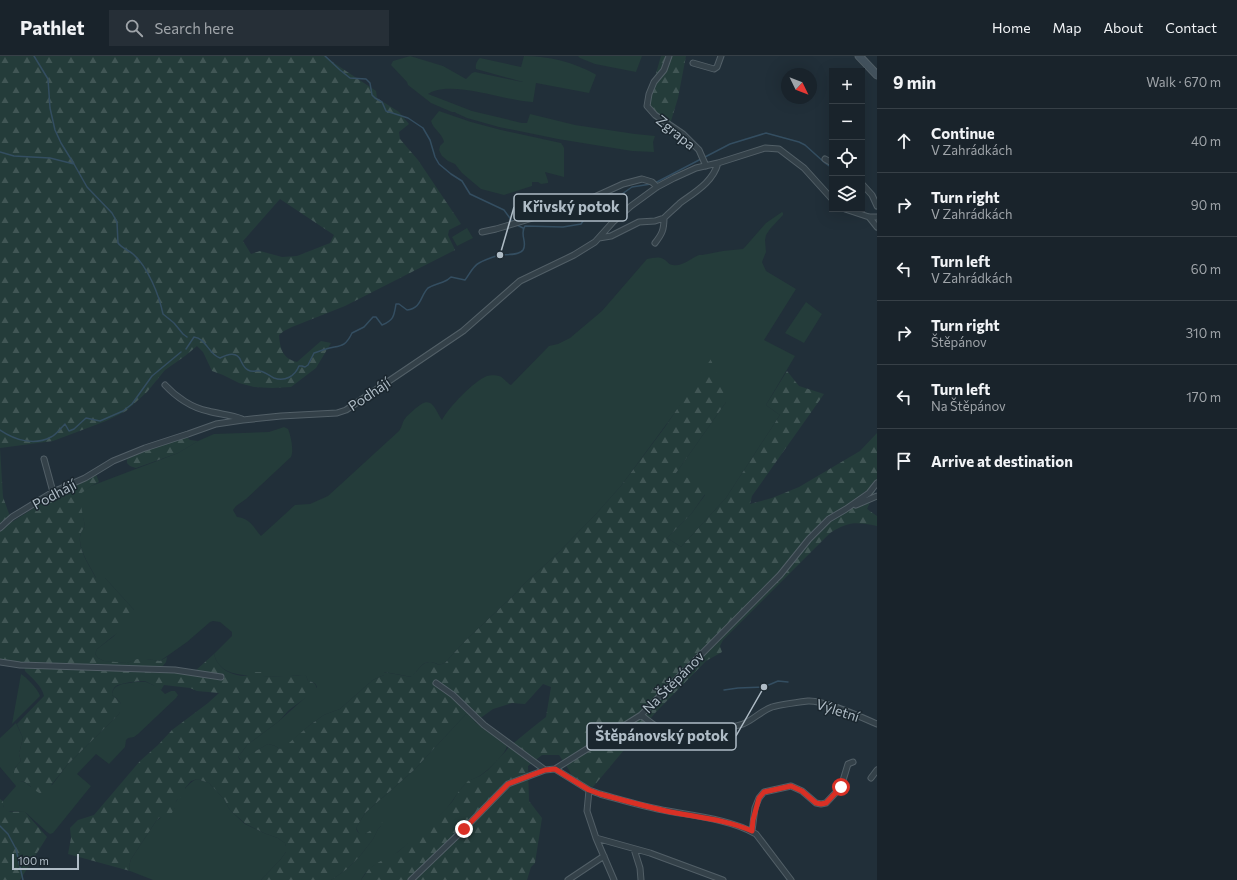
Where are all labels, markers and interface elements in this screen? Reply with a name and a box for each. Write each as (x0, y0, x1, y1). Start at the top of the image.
search box (109, 10, 389, 46)
text: Pathlet (20, 16, 85, 39)
icon: search (123, 17, 145, 39)
text: Search here (155, 19, 234, 37)
text: Home (992, 19, 1031, 36)
text: Map (1053, 19, 1081, 36)
text: About (1103, 19, 1143, 36)
text: Contact (1165, 19, 1217, 36)
north arrow (781, 68, 817, 104)
map controls (829, 68, 865, 212)
button: + (829, 68, 865, 104)
text: 9 min (893, 72, 936, 93)
text: Walk · 670 m (1146, 74, 1221, 90)
button: − (829, 104, 865, 140)
street label: Zgrapa (653, 111, 699, 153)
text: Continue (931, 124, 995, 142)
icon: ahead (893, 130, 915, 152)
text: 40 m (1191, 133, 1221, 149)
button: locate (829, 140, 865, 176)
text: V Zahrádkách (931, 142, 1012, 158)
button: layers (829, 176, 865, 212)
text: Turn right (931, 188, 1000, 206)
callout: Křivský potok (514, 194, 627, 221)
icon: right (893, 194, 915, 216)
text: Křivský potok (522, 197, 620, 215)
text: 90 m (1191, 197, 1221, 213)
text: V Zahrádkách (931, 206, 1012, 222)
text: Turn left (931, 252, 990, 270)
icon: left (893, 258, 915, 280)
text: 60 m (1191, 261, 1221, 277)
text: V Zahrádkách (931, 270, 1012, 286)
text: Turn right (931, 316, 1000, 334)
icon: right (893, 322, 915, 344)
text: 310 m (1186, 325, 1221, 341)
text: Štěpánov (931, 334, 987, 350)
street label: Podhájí (345, 373, 394, 414)
text: Turn left (931, 380, 990, 398)
icon: left (893, 386, 915, 408)
text: 170 m (1186, 389, 1221, 405)
text: Na Štěpánov (931, 398, 1006, 414)
icon: arrive (893, 450, 915, 472)
text: Arrive at destination (931, 452, 1073, 470)
street label: Podhájí (29, 475, 79, 513)
street label: Na Štěpánov (639, 648, 707, 716)
street label: Výletní (814, 695, 862, 725)
callout: Štěpánovský potok (587, 723, 736, 750)
text: Štěpánovský potok (595, 725, 729, 744)
route start (832, 778, 850, 796)
route end (455, 820, 473, 838)
scale bar (12, 852, 79, 871)
text: 100 m (18, 854, 49, 867)

